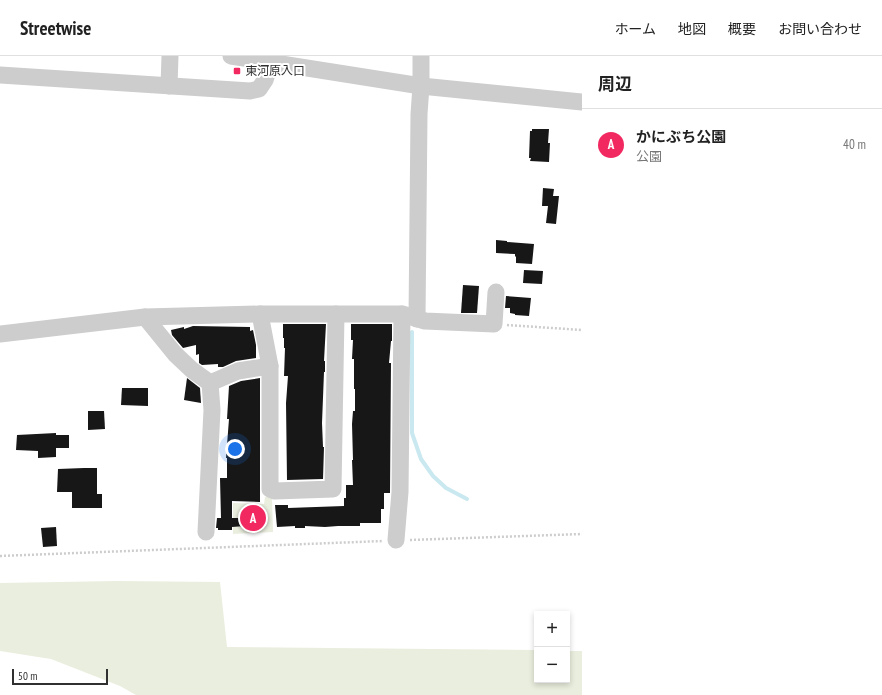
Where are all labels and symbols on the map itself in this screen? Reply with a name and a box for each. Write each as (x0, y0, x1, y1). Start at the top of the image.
place label: 東河原入口 (245, 63, 305, 78)
marker: 東河原入口 (232, 66, 242, 76)
your location (225, 439, 245, 459)
pin: A (240, 503, 266, 533)
scale bar (12, 667, 108, 686)

